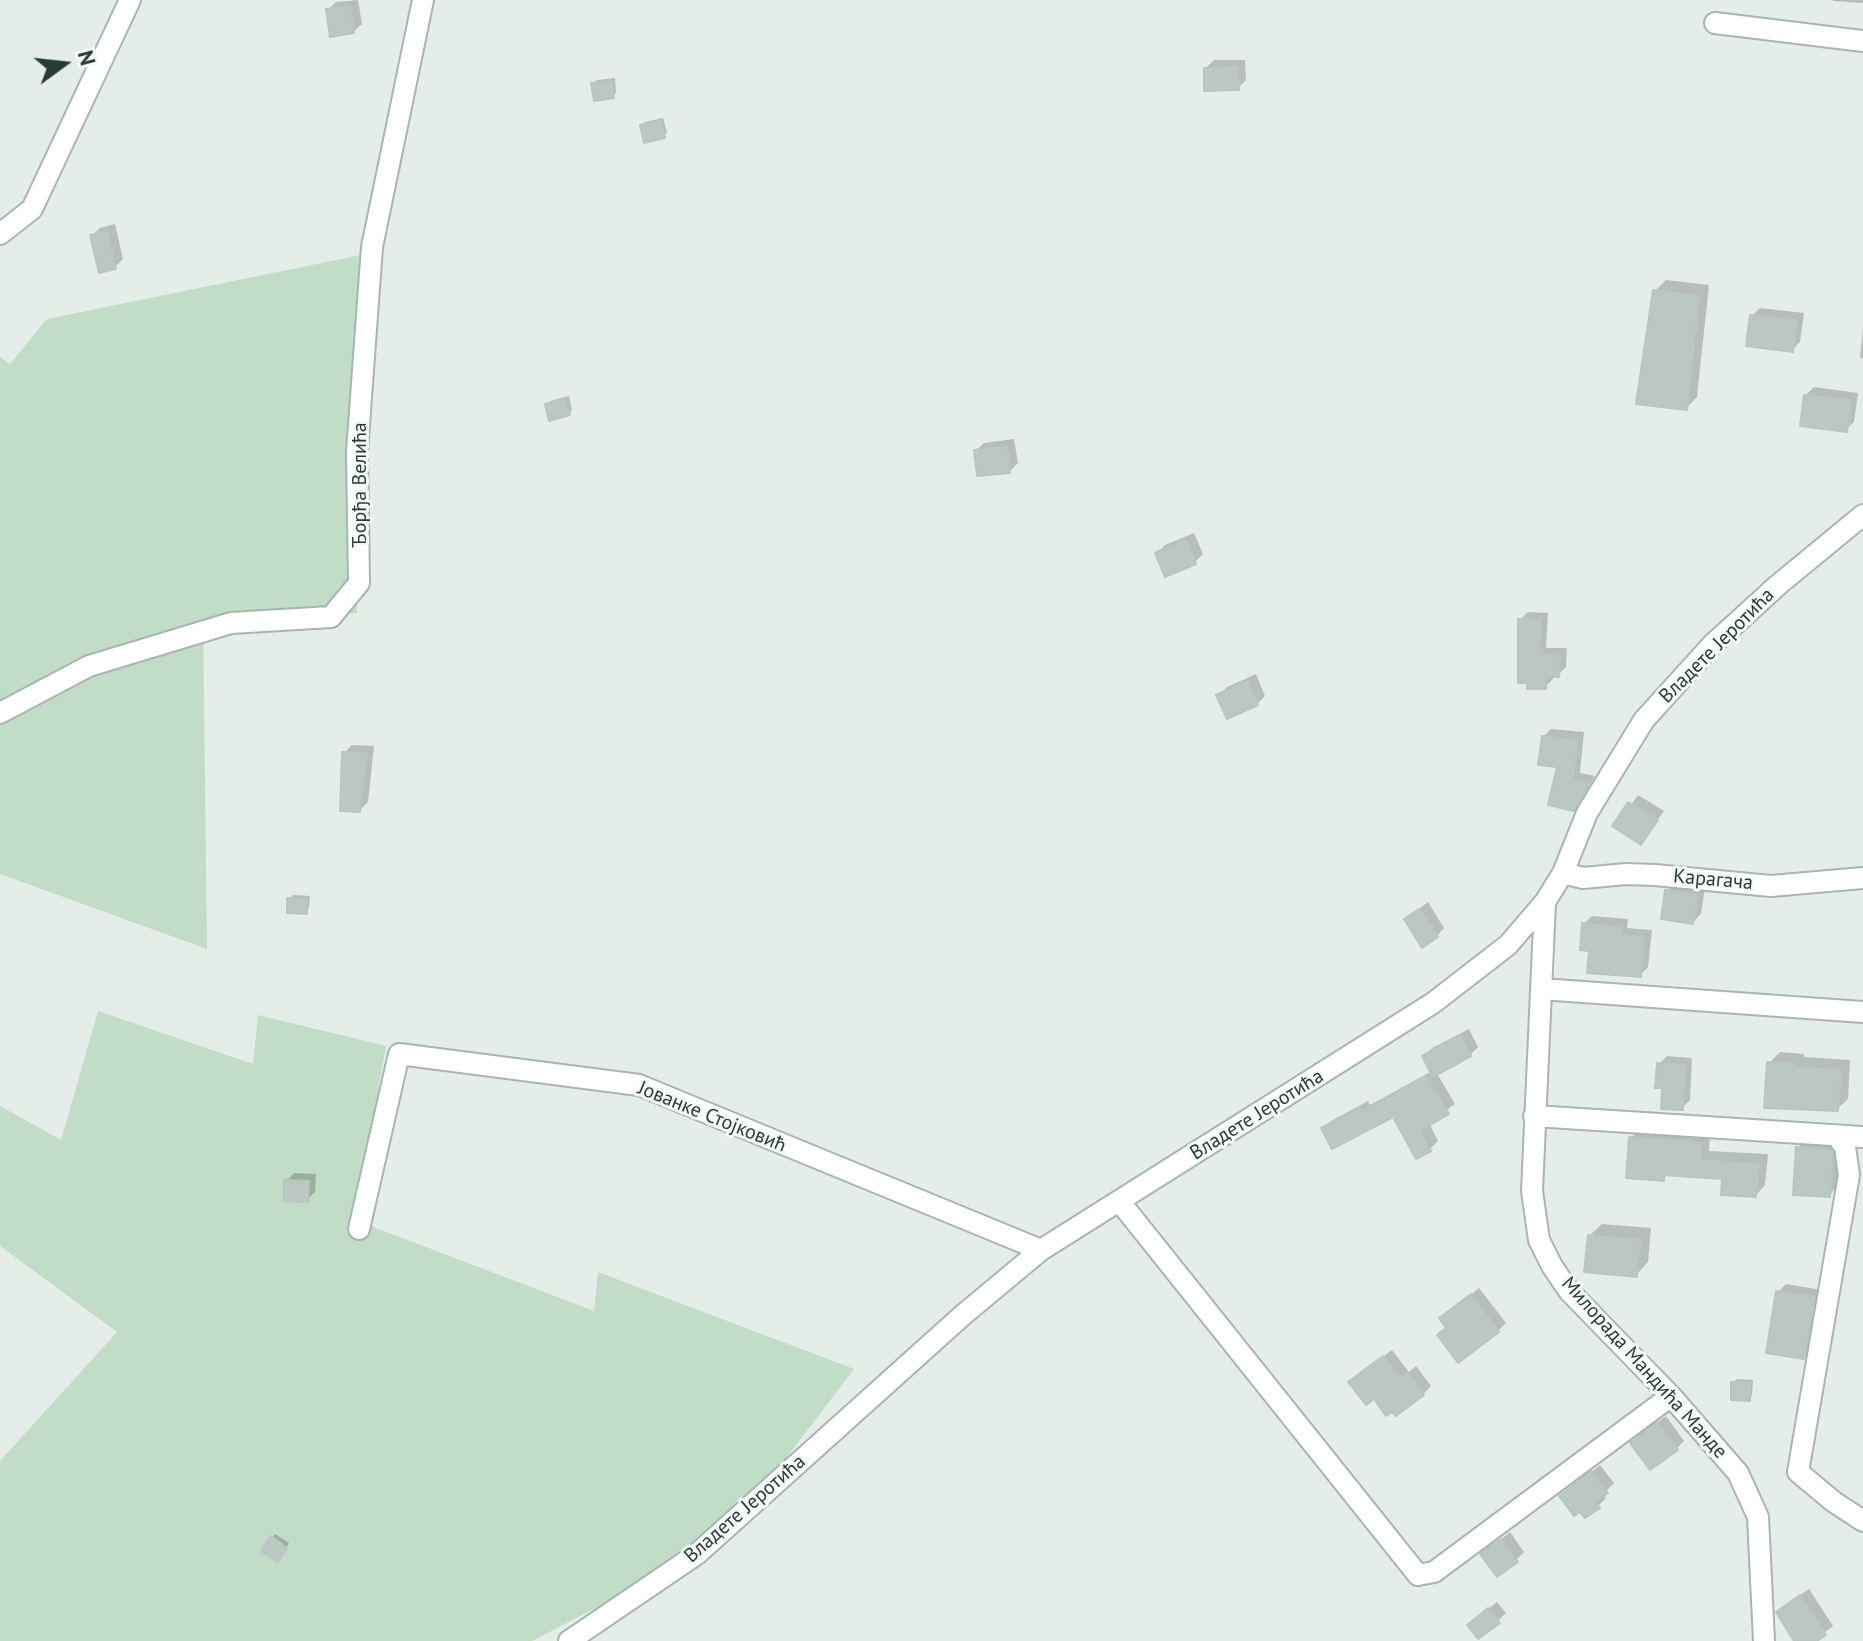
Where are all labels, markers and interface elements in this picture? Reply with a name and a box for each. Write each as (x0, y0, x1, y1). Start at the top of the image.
north arrow (24, 24, 104, 104)
text: N (72, 47, 103, 68)
street label: Ђорђа Велића (348, 422, 372, 548)
street label: Владете Јеротића (1655, 584, 1779, 708)
street label: Карагача (1672, 865, 1754, 895)
street label: Владете Јеротића (1186, 1064, 1328, 1166)
street label: Јованке Стојковић (634, 1076, 790, 1158)
street label: Милорада Мандића Манде (1556, 1272, 1732, 1464)
street label: Владете Јеротића (679, 1450, 811, 1568)

